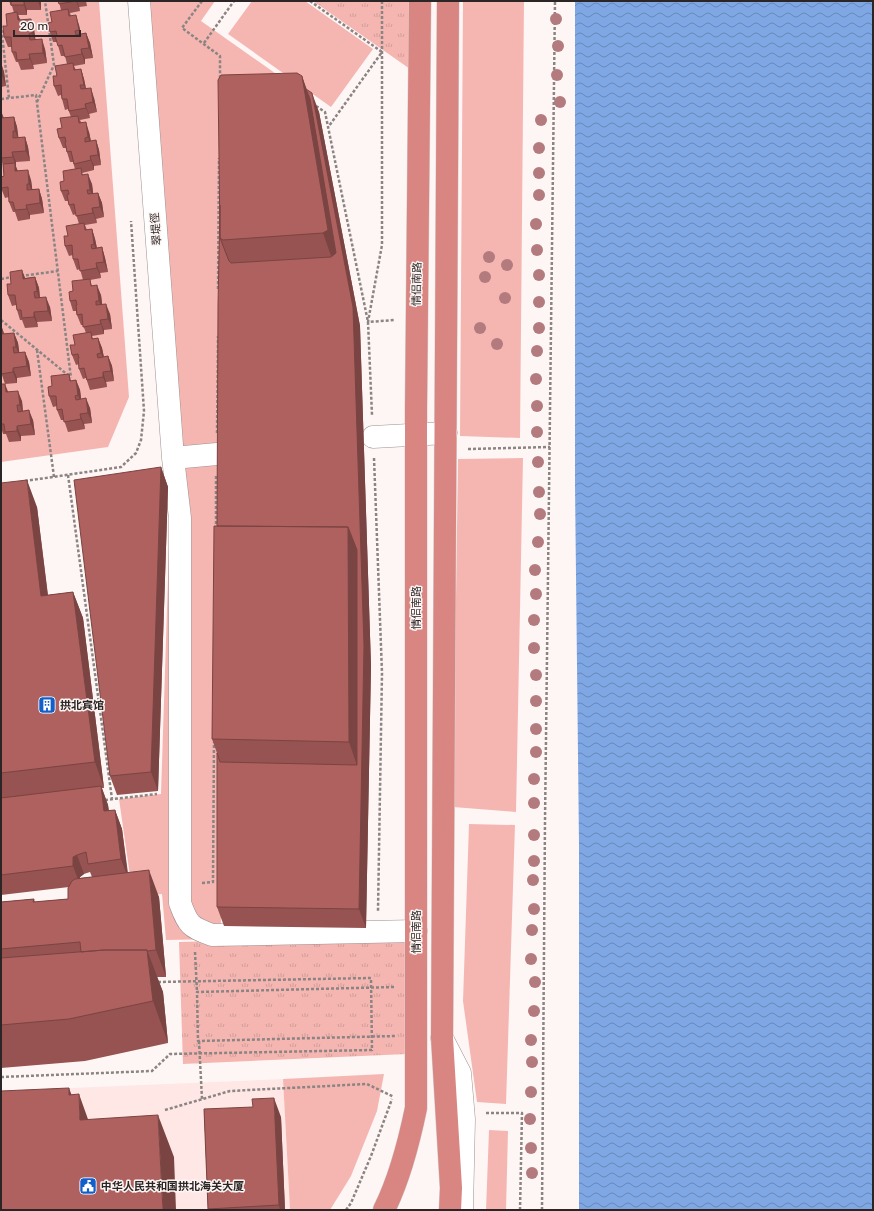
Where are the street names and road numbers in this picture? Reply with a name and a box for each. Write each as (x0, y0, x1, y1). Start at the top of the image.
street label: 翠堤徑 (148, 212, 164, 246)
street label: 情侣南路 (410, 262, 424, 306)
street label: 情侣南路 (410, 586, 423, 630)
street label: 情侣南路 (410, 910, 423, 954)

